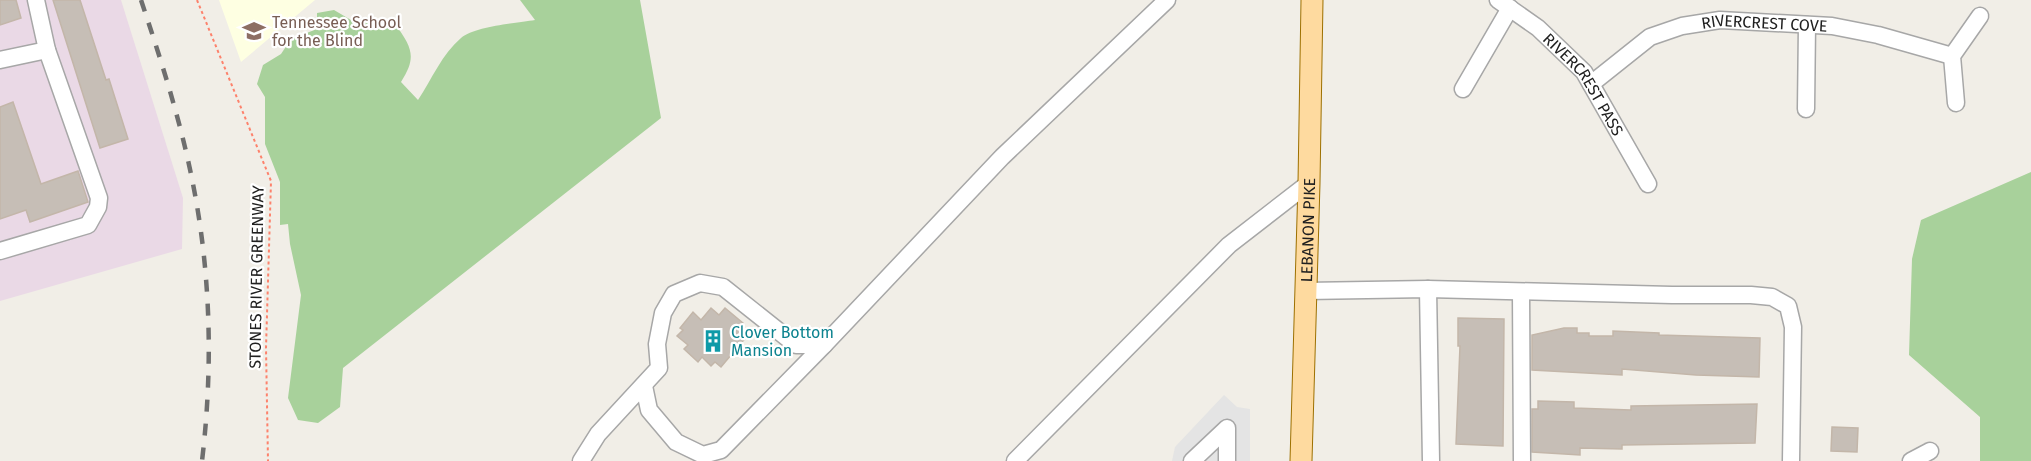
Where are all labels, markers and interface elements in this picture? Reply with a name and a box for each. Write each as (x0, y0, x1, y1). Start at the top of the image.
street label: RIVERCREST COVE (1700, 10, 1828, 36)
place label: Tennessee School for the Blind (272, 13, 401, 50)
school or university icon: Tennessee School for the Blind (241, 18, 267, 44)
street label: RIVERCREST PASS (1539, 29, 1627, 139)
street label: LEBANON PIKE (1297, 178, 1319, 283)
street label: STONES RIVER GREENWAY (245, 185, 268, 369)
place label: Clover Bottom Mansion (731, 323, 834, 360)
building icon: Clover Bottom Mansion (700, 328, 726, 354)

